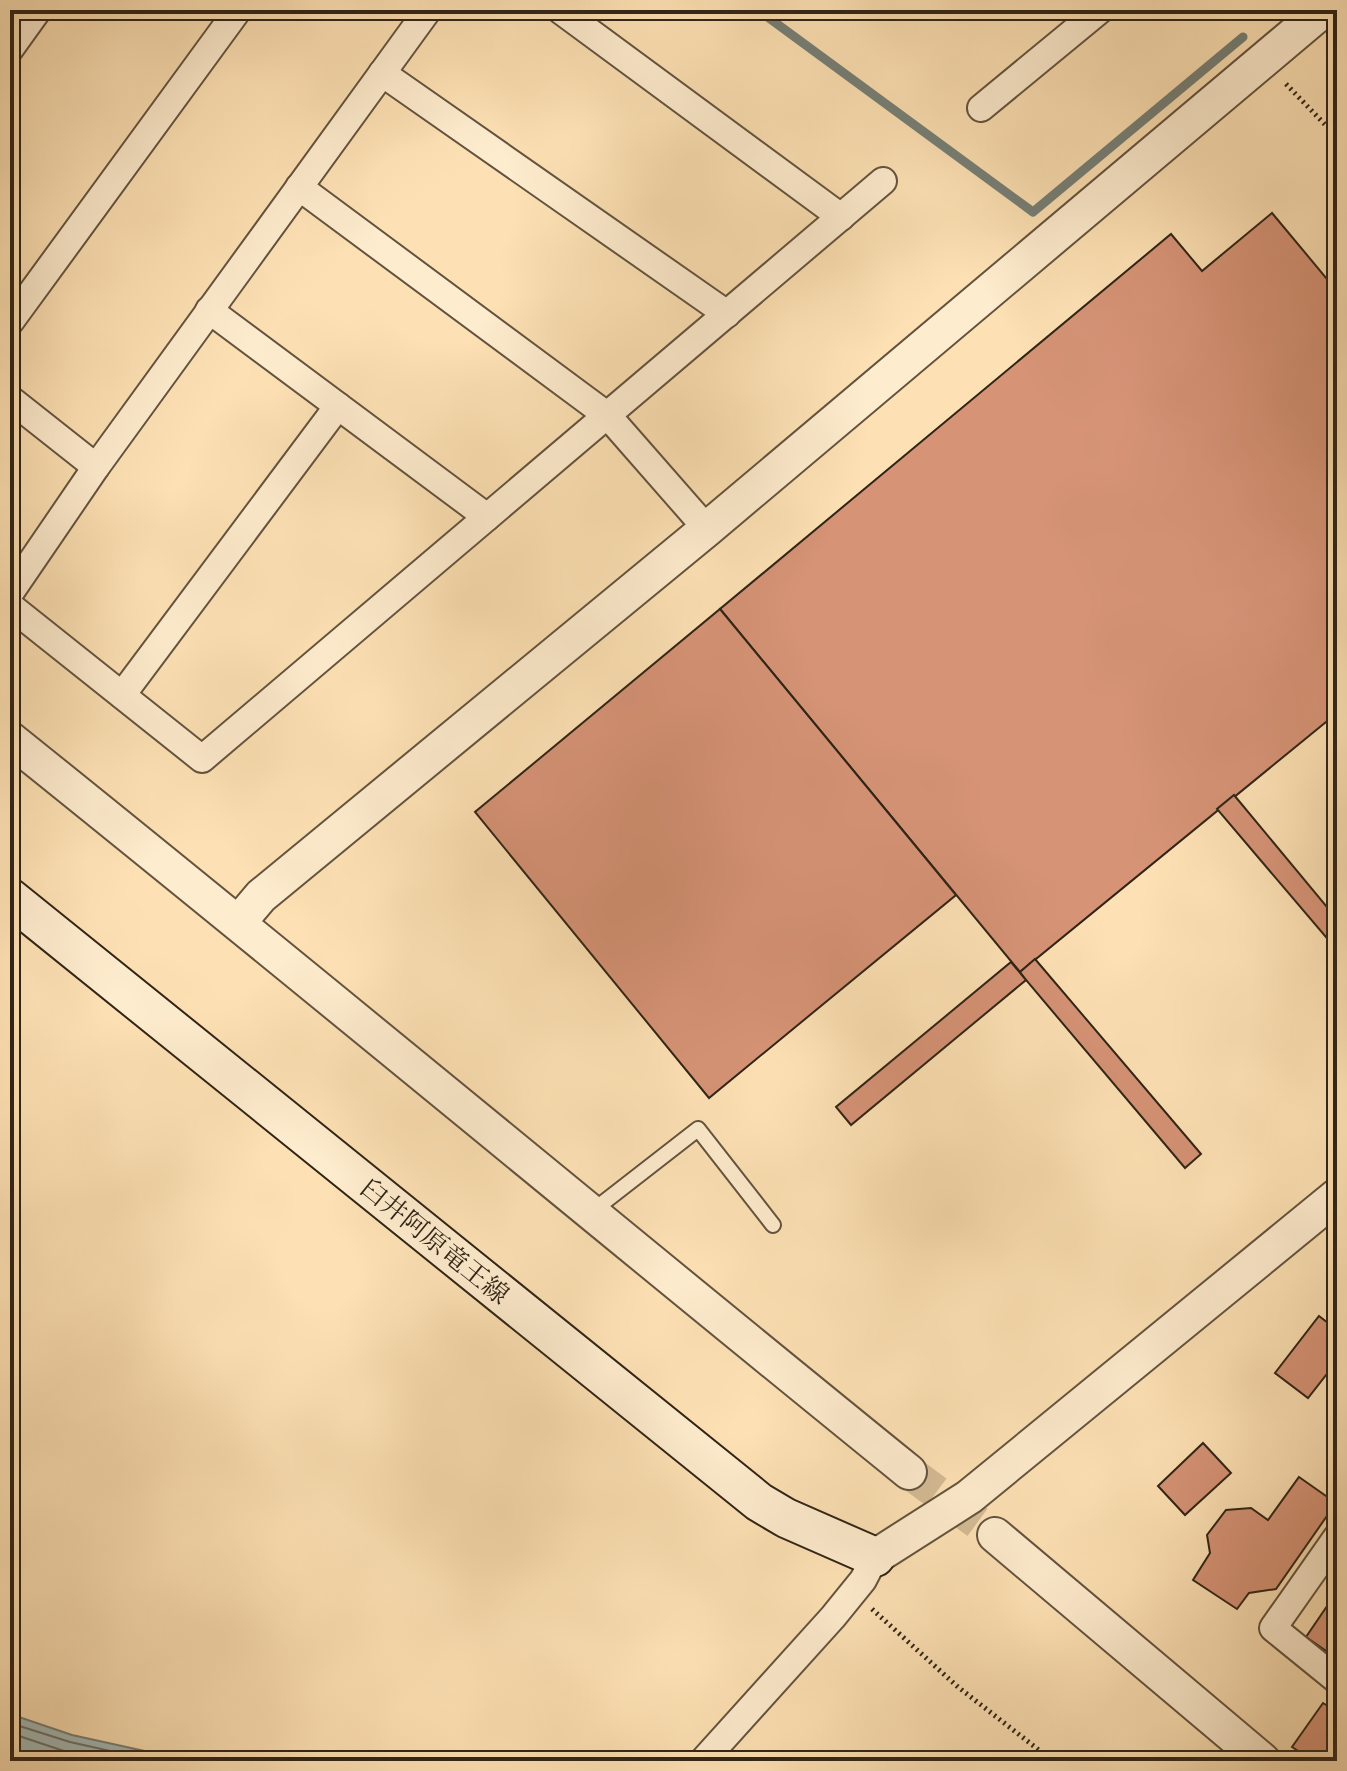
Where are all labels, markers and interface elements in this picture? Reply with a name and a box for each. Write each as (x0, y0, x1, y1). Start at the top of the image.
street label: 臼井阿原竜王線 (354, 1172, 515, 1311)

